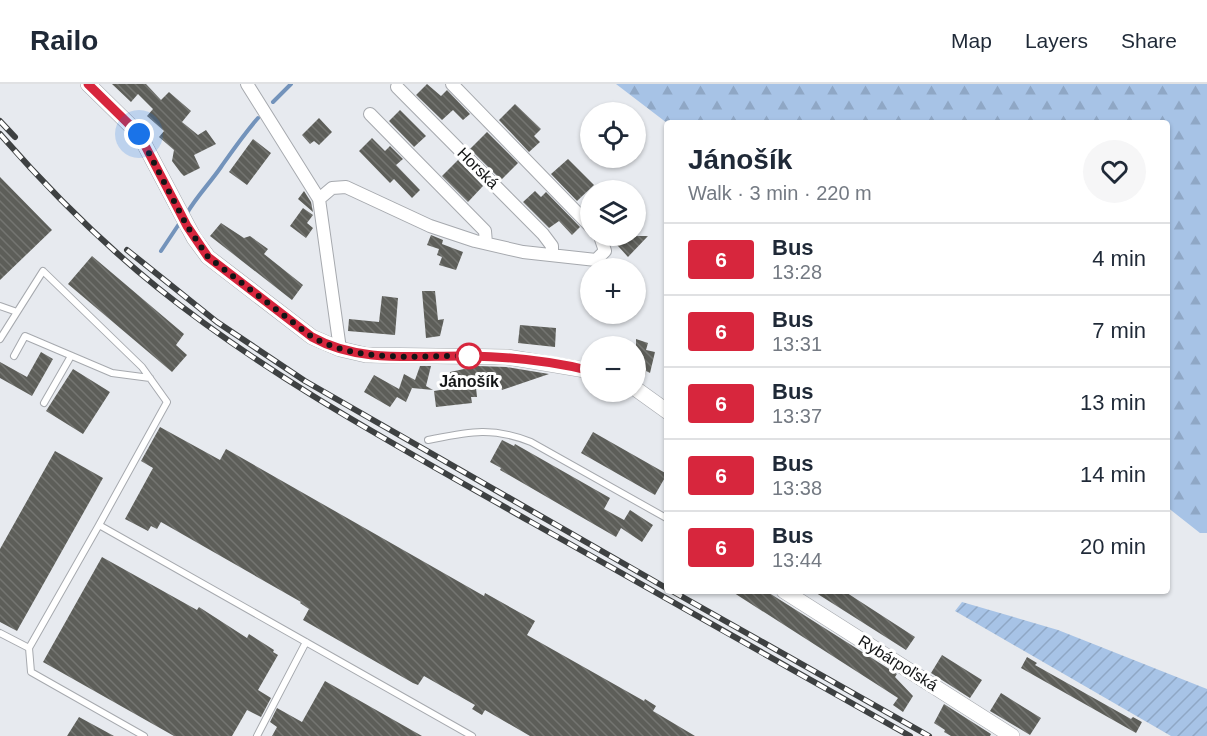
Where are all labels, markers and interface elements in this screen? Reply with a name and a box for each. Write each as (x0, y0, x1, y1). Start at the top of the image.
text: Railo (30, 25, 98, 56)
text: Map (951, 29, 992, 52)
text: Layers (1025, 29, 1088, 52)
text: Share (1121, 29, 1177, 52)
map controls (580, 102, 646, 402)
button: locate (580, 102, 646, 168)
your location (124, 119, 154, 149)
button: heart (1083, 140, 1146, 203)
street label: Horská (454, 144, 502, 192)
text: Jánošík (688, 144, 792, 175)
button: layers (580, 180, 646, 246)
text: Walk · 3 min · 220 m (688, 182, 872, 204)
text: Bus (772, 235, 814, 260)
text: 4 min (1092, 246, 1146, 271)
text: 6 (715, 248, 727, 271)
button: + (580, 258, 646, 324)
text: 13:28 (772, 261, 822, 283)
text: Bus (772, 307, 814, 332)
text: 7 min (1092, 318, 1146, 343)
text: 6 (715, 320, 727, 343)
text: 13:31 (772, 333, 822, 355)
button: − (580, 336, 646, 402)
marker: Jánošík (456, 343, 482, 369)
place label: Jánošík (439, 373, 499, 390)
text: Bus (772, 379, 814, 404)
text: 13 min (1080, 390, 1146, 415)
text: 6 (715, 392, 727, 415)
text: 13:37 (772, 405, 822, 427)
text: Bus (772, 451, 814, 476)
text: 14 min (1080, 462, 1146, 487)
text: 6 (715, 464, 727, 487)
text: 13:38 (772, 477, 822, 499)
text: Bus (772, 523, 814, 548)
text: 20 min (1080, 534, 1146, 559)
text: 6 (715, 536, 727, 559)
text: 13:44 (772, 549, 822, 571)
street label: Rybárpoľská (855, 632, 941, 694)

